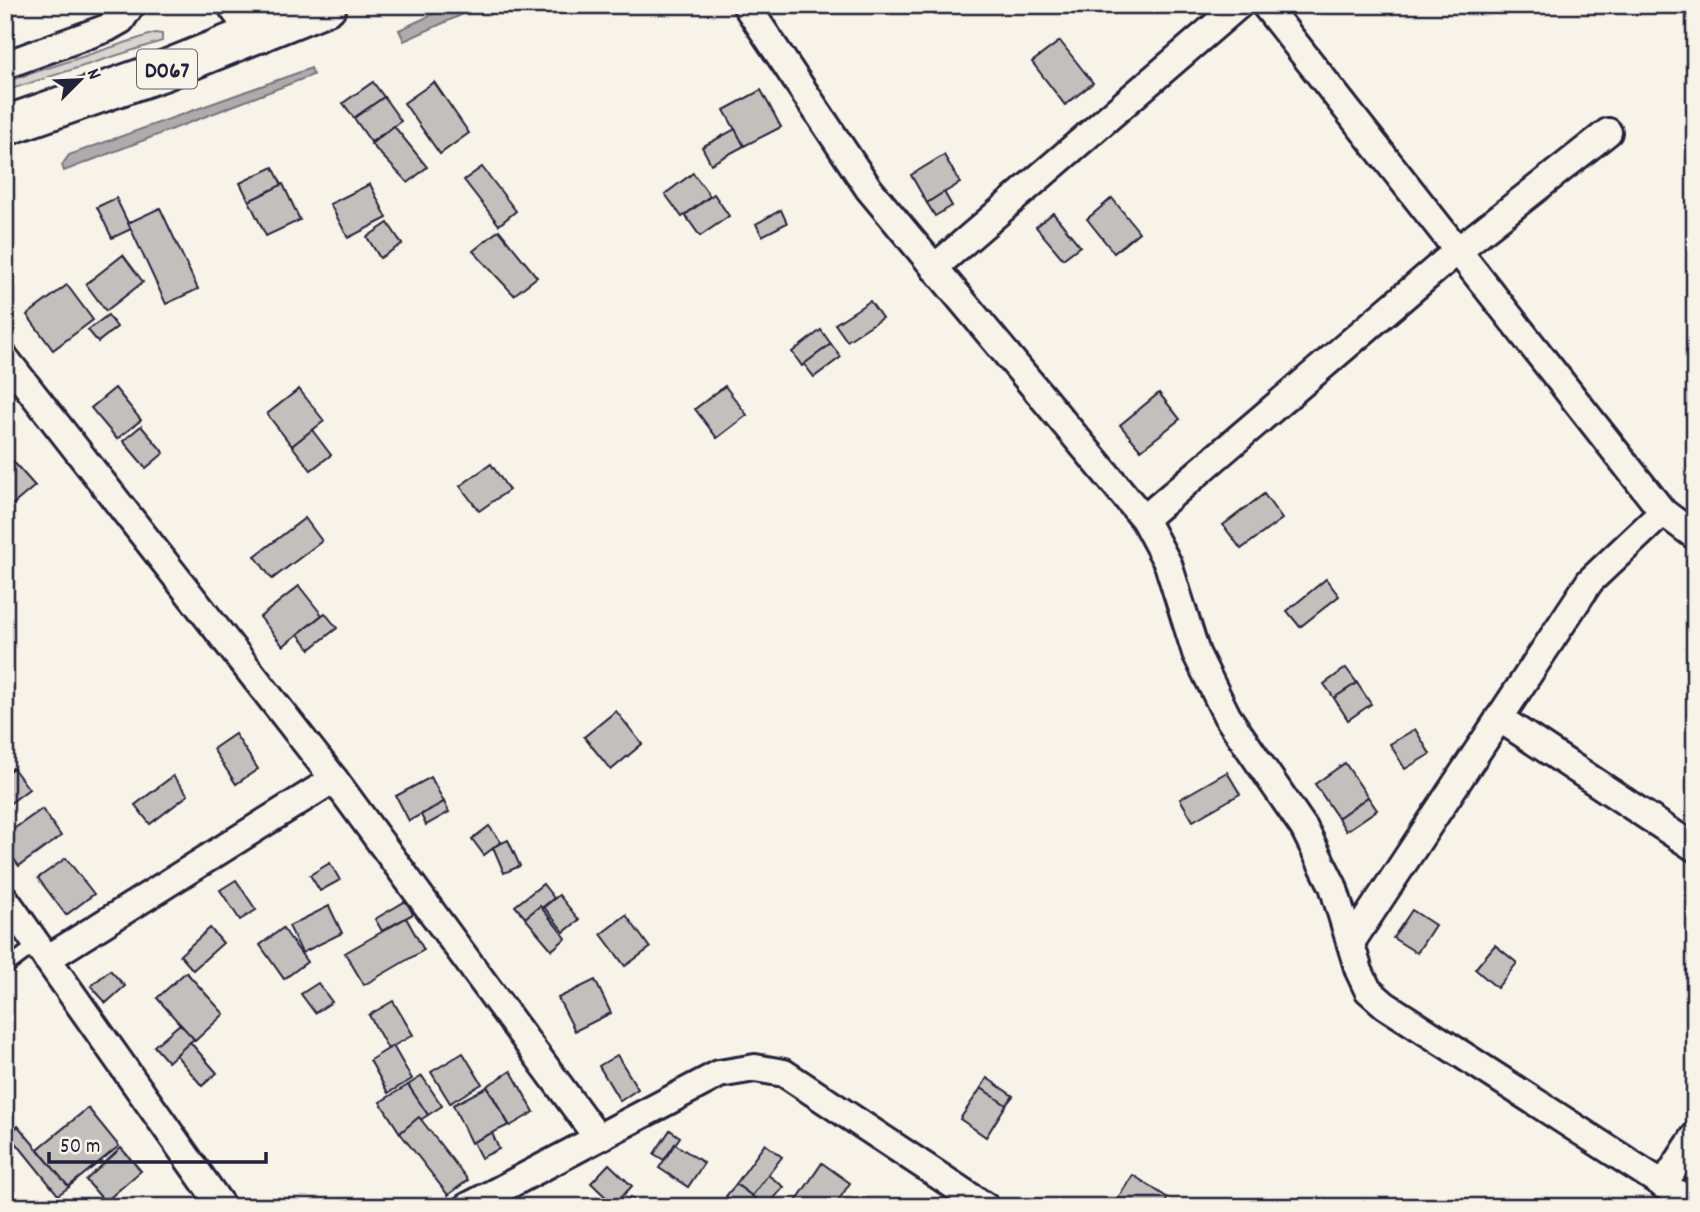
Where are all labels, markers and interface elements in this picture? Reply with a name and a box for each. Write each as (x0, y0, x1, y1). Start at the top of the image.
north arrow (46, 46, 116, 116)
road number: D067 (137, 50, 197, 88)
text: N (78, 65, 107, 84)
scale bar (49, 1121, 266, 1165)
text: 50 m (60, 1133, 100, 1163)

